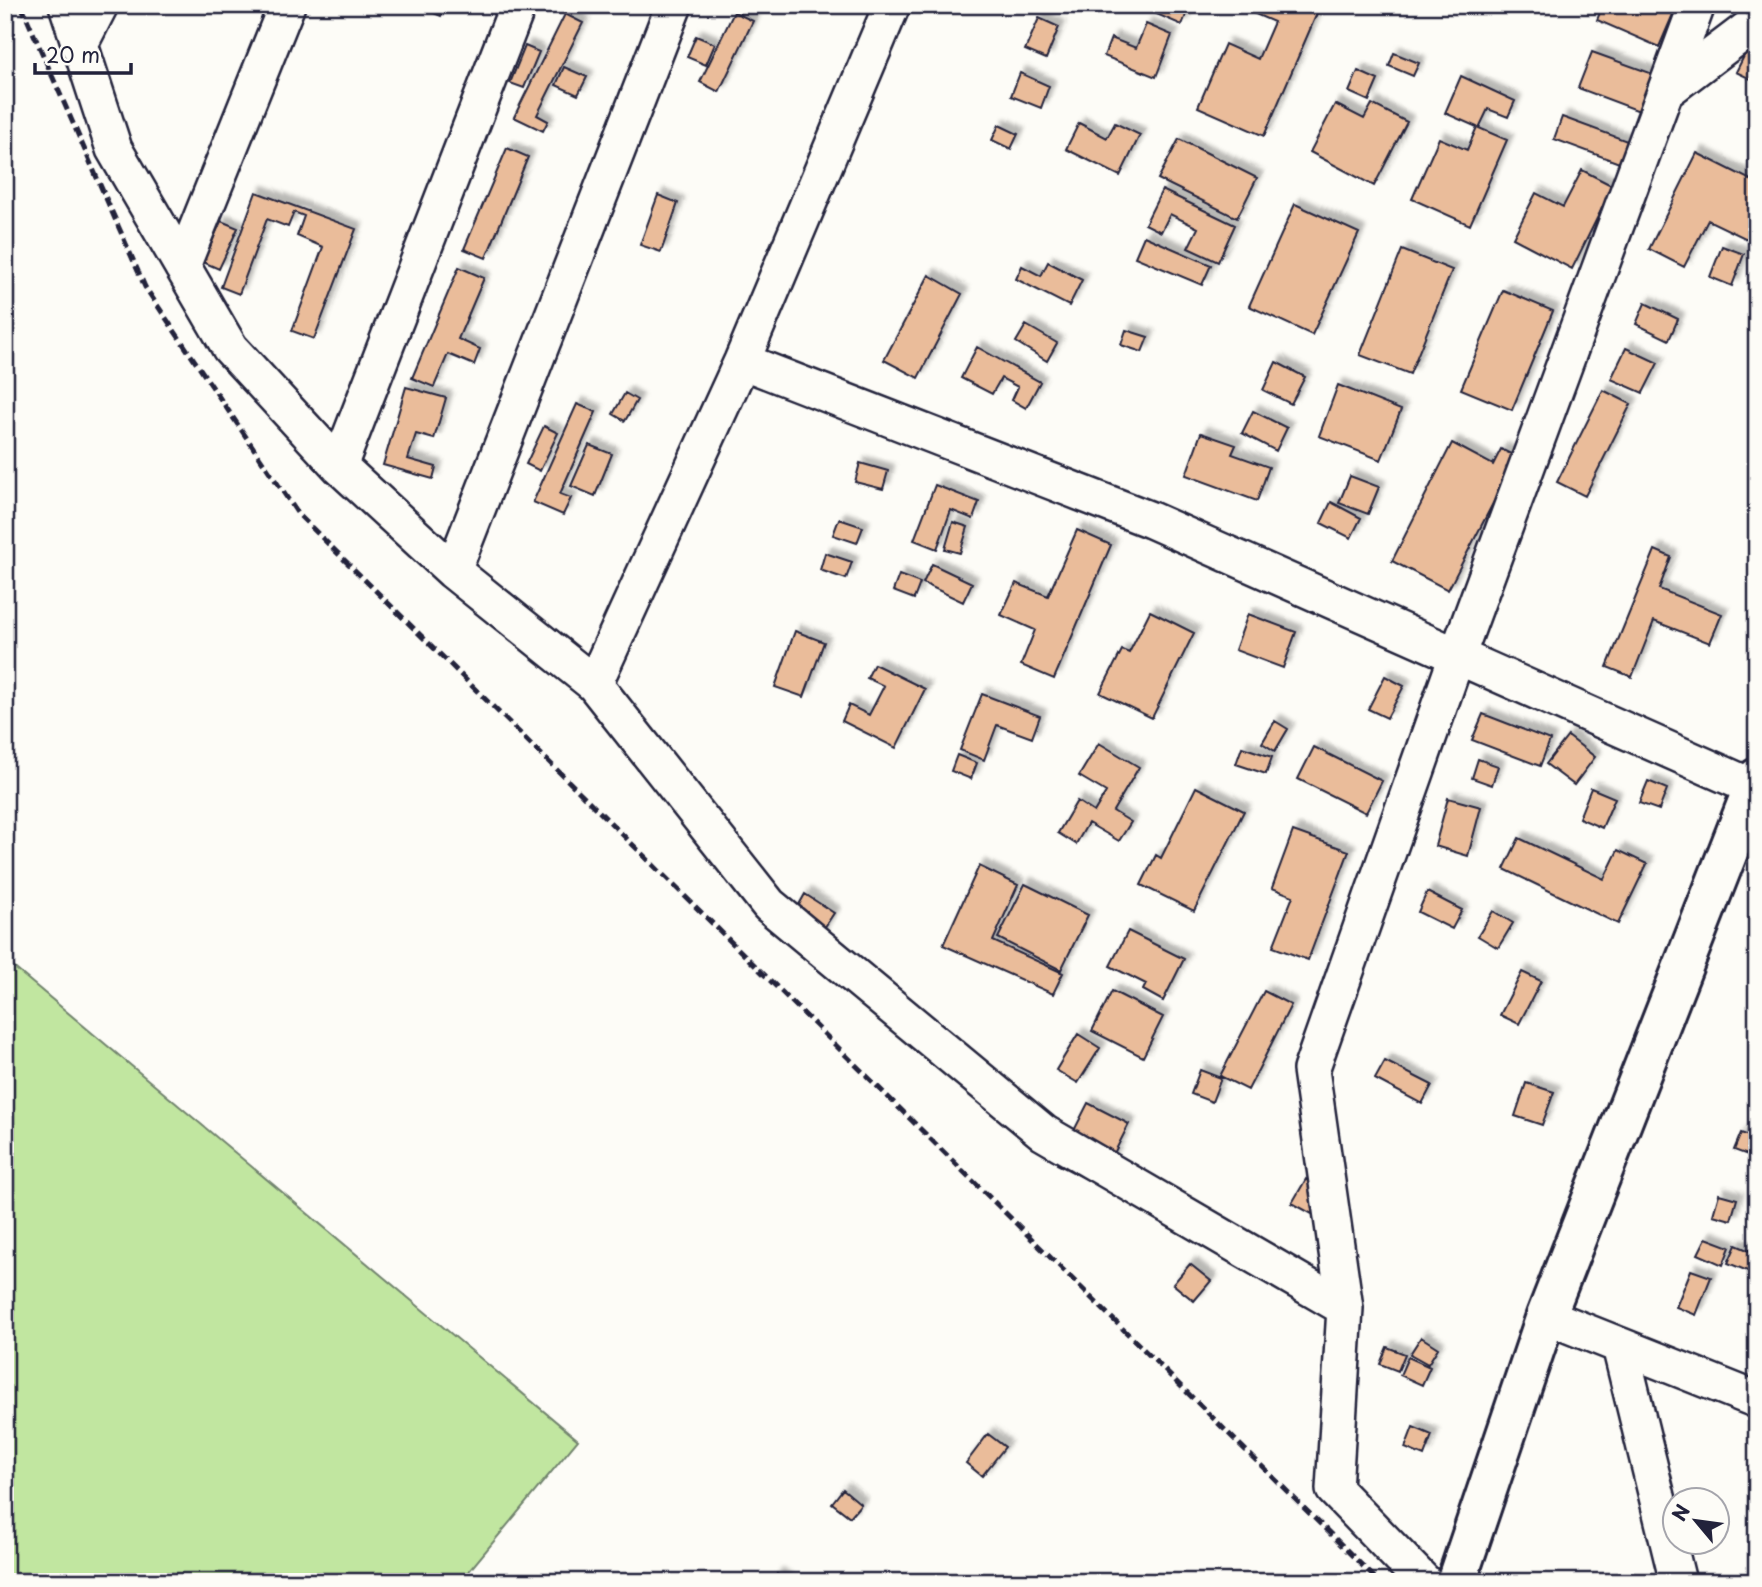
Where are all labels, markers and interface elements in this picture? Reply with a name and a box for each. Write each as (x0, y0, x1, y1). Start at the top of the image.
scale bar (35, 32, 131, 76)
text: 20 m (46, 38, 100, 70)
north arrow (1660, 1486, 1730, 1556)
text: N (1664, 1499, 1696, 1526)

